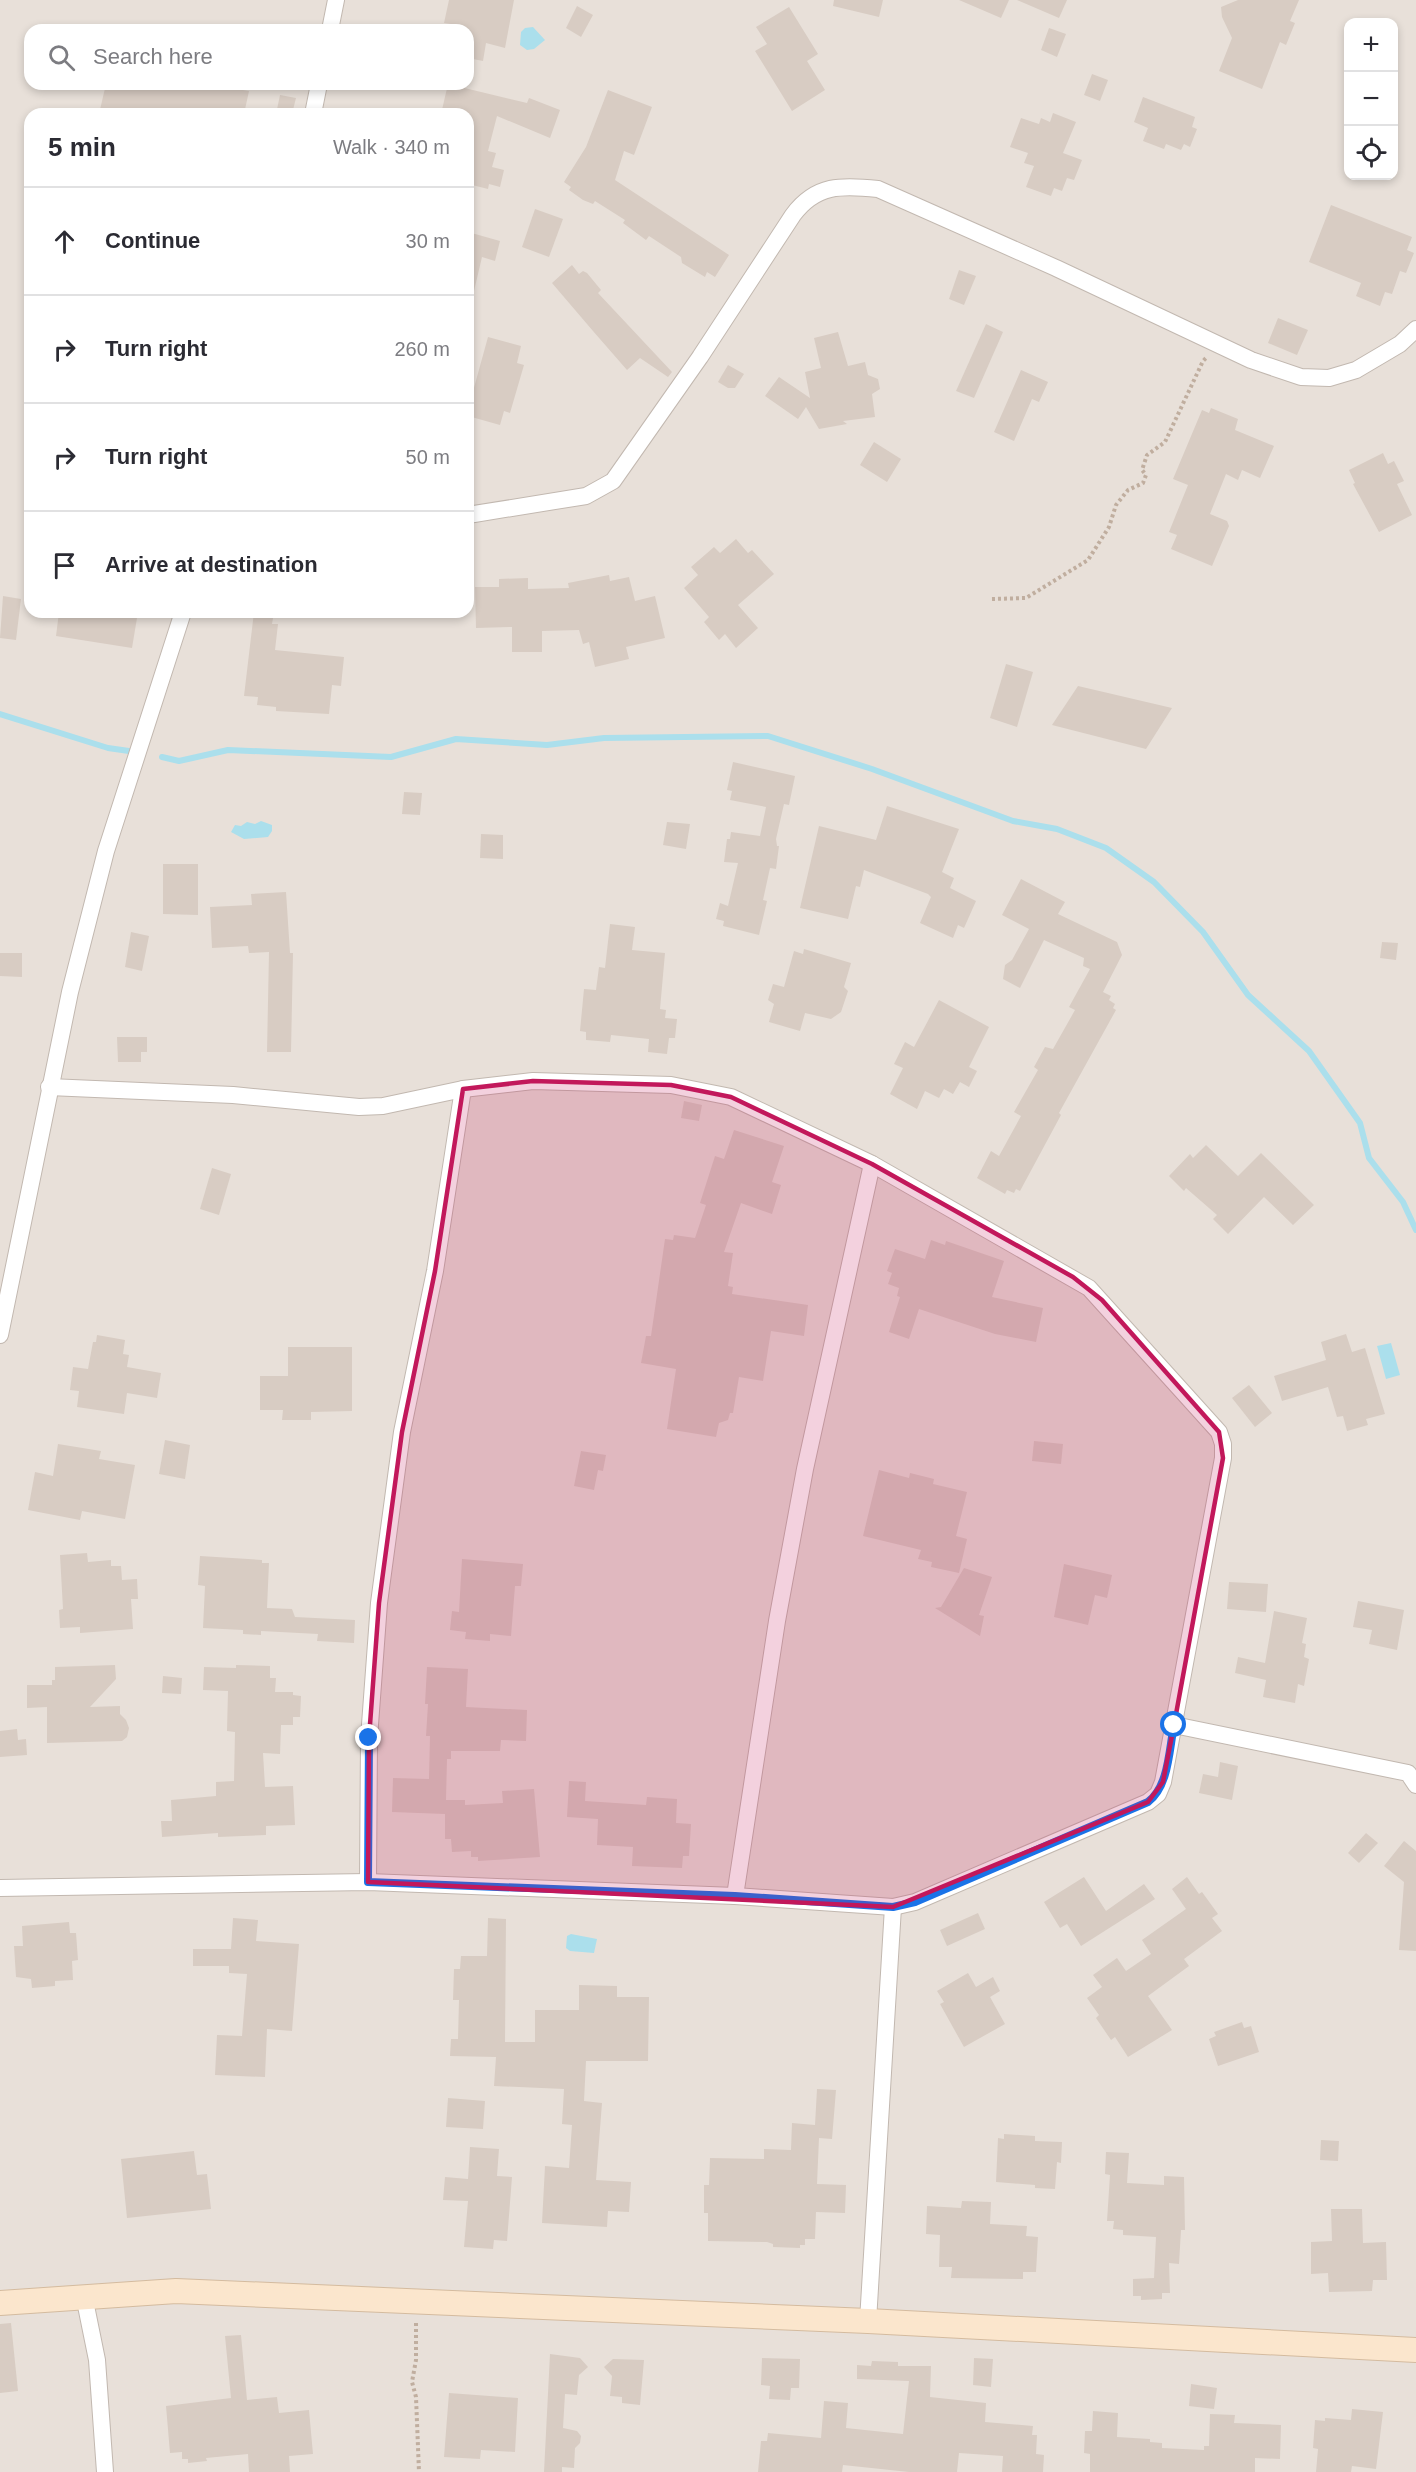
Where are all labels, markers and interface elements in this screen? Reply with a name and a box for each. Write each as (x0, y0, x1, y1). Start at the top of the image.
map controls (1344, 18, 1398, 180)
button: + (1344, 18, 1398, 72)
search box (24, 24, 474, 90)
icon: search (45, 41, 78, 74)
text: Search here (93, 44, 213, 69)
button: − (1344, 72, 1398, 126)
button: locate (1344, 126, 1398, 180)
text: 5 min (48, 132, 116, 162)
text: Walk · 340 m (333, 136, 450, 158)
icon: ahead (48, 225, 81, 258)
text: Continue (105, 228, 200, 253)
text: 30 m (406, 230, 450, 252)
icon: right (48, 333, 81, 366)
text: Turn right (105, 336, 207, 361)
text: 260 m (394, 338, 450, 360)
icon: right (48, 441, 81, 474)
text: Turn right (105, 444, 207, 469)
text: 50 m (406, 446, 450, 468)
icon: arrive (48, 549, 81, 582)
text: Arrive at destination (105, 552, 318, 577)
route start (1160, 1711, 1186, 1737)
route end (355, 1724, 381, 1750)

